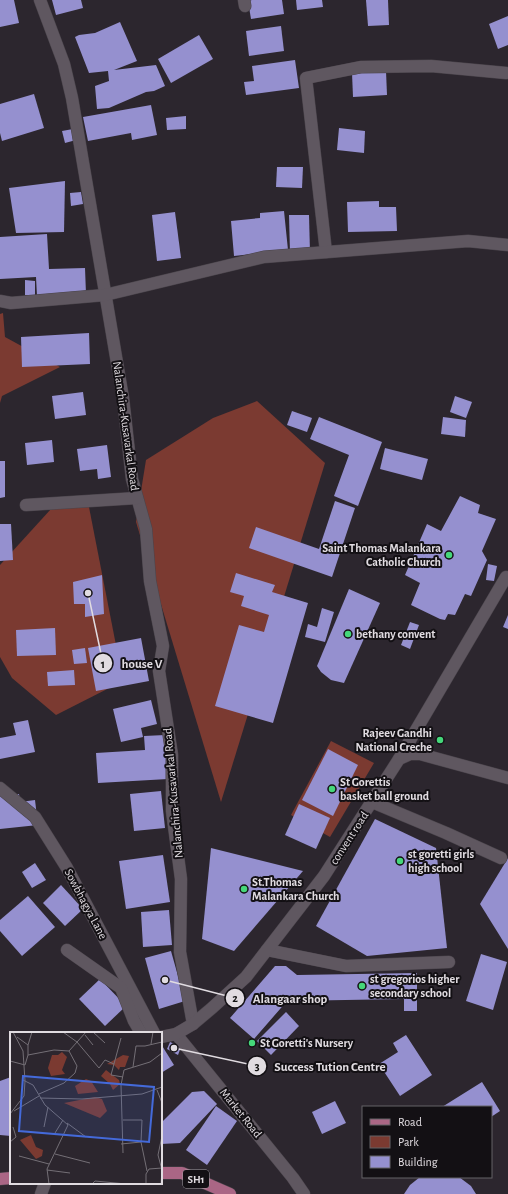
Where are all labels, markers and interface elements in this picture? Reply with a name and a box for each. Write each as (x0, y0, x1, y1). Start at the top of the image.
street label: Nalanchira-Kusavarkal Road (111, 361, 141, 491)
place label: Saint Thomas Malankara Catholic Church (322, 542, 441, 568)
marker: Saint Thomas Malankara Catholic Church (444, 550, 454, 560)
place label: bethany convent (356, 628, 435, 641)
marker: bethany convent (343, 629, 353, 639)
callout: house V (93, 651, 170, 676)
text: 1 (101, 658, 105, 670)
text: house V (122, 658, 163, 671)
street label: Nalanchira-Kusavarkal Road (161, 727, 185, 859)
place label: Rajeev Gandhi National Creche (355, 727, 432, 753)
marker: Rajeev Gandhi National Creche (435, 735, 445, 745)
place label: St Gorettis basket ball ground (340, 776, 430, 802)
marker: St Gorettis basket ball ground (327, 784, 337, 794)
street label: convent road (328, 809, 370, 867)
place label: st goretti girls high school (408, 848, 475, 874)
marker: st goretti girls high school (395, 856, 405, 866)
street label: Sowbhagya Lane (62, 867, 110, 942)
place label: St.Thomas Malankara Church (252, 876, 340, 902)
marker: St.Thomas Malankara Church (239, 884, 249, 894)
place label: st gregorios higher secondary school (370, 973, 460, 1000)
marker: st gregorios higher secondary school (357, 981, 367, 991)
callout: Alangaar shop (225, 986, 336, 1011)
text: 2 (232, 992, 238, 1004)
text: Alangaar shop (253, 993, 328, 1006)
inset map (10, 1032, 162, 1184)
place label: St Goretti's Nursery (260, 1037, 354, 1050)
marker: St Goretti's Nursery (247, 1038, 257, 1048)
callout: Success Tution Centre (247, 1054, 394, 1079)
text: 3 (254, 1060, 260, 1072)
text: Success Tution Centre (274, 1061, 386, 1074)
street label: Market Road (218, 1086, 264, 1140)
legend (362, 1106, 492, 1178)
text: Road (398, 1116, 422, 1128)
text: Park (398, 1136, 419, 1148)
text: Building (398, 1156, 438, 1168)
road number: SH1 (183, 1170, 209, 1188)

